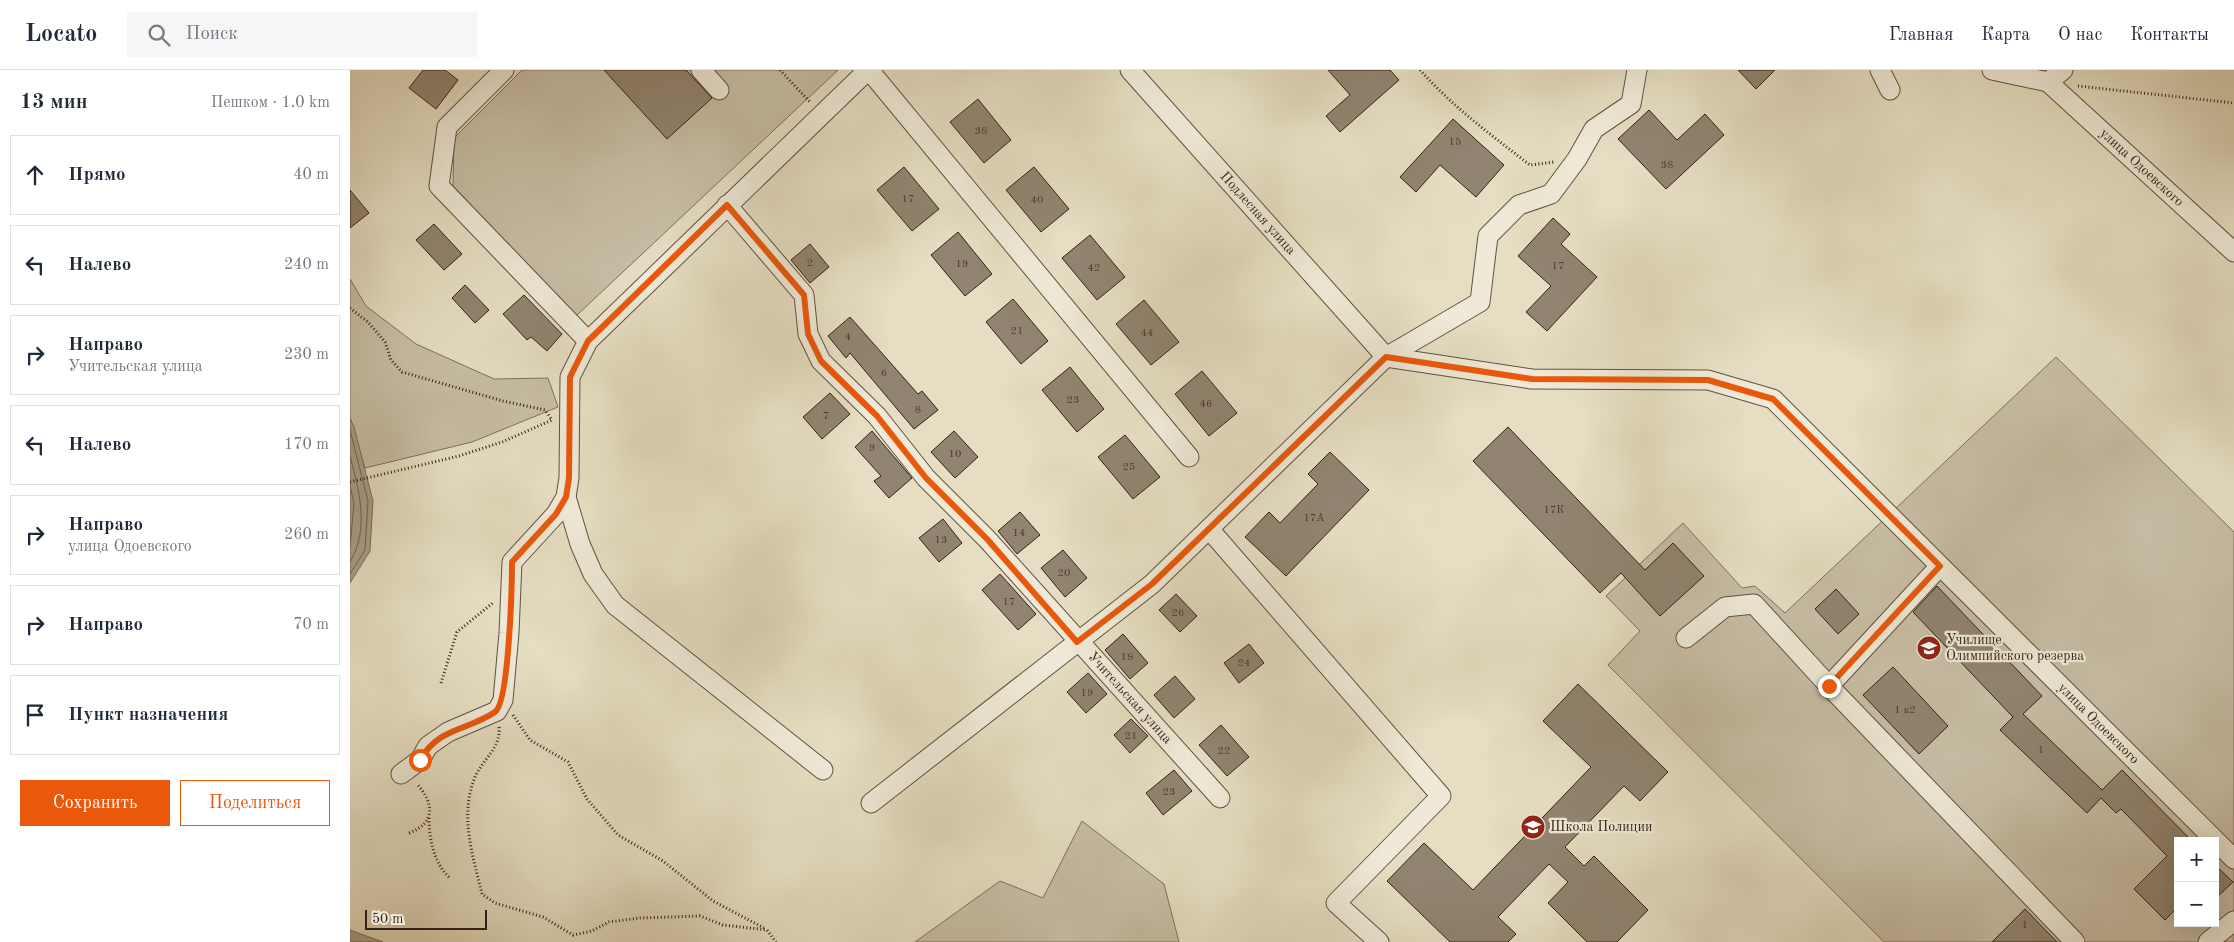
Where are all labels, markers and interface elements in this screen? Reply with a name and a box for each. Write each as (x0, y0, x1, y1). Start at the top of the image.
search box (127, 12, 477, 57)
icon: search (145, 21, 173, 49)
text: Locato (25, 23, 97, 47)
text: Поиск (185, 25, 238, 44)
text: Главная (1889, 26, 1953, 44)
text: Карта (1981, 26, 2030, 44)
text: О нас (2058, 26, 2102, 44)
text: Контакты (2130, 26, 2209, 44)
text: 13 мин (20, 92, 88, 113)
text: Пешком · 1.0 km (211, 95, 330, 111)
house number: 38 (975, 126, 987, 137)
street label: улица Одоевского (2097, 126, 2186, 209)
house number: 15 (1449, 137, 1461, 148)
house number: 38 (1661, 160, 1673, 171)
icon: ahead (21, 161, 49, 189)
text: Прямо (68, 166, 126, 185)
text: 40 m (293, 167, 329, 183)
street label: Подлесная улица (1217, 169, 1298, 257)
house number: 17 (902, 194, 914, 205)
house number: 40 (1031, 195, 1043, 206)
icon: left (21, 251, 49, 279)
text: Налево (68, 256, 131, 275)
text: 240 m (284, 257, 329, 273)
house number: 2 (807, 258, 813, 269)
house number: 19 (956, 259, 968, 270)
house number: 17 (1552, 261, 1564, 272)
house number: 42 (1088, 263, 1100, 274)
house number: 21 (1011, 326, 1023, 337)
house number: 44 (1141, 328, 1153, 339)
house number: 4 (845, 332, 851, 343)
text: Направо (68, 336, 143, 355)
icon: right (21, 341, 49, 369)
text: 230 m (284, 347, 329, 363)
text: Учительская улица (68, 359, 203, 375)
house number: 6 (881, 368, 887, 379)
house number: 23 (1067, 395, 1079, 406)
house number: 46 (1200, 399, 1212, 410)
house number: 8 (915, 405, 921, 416)
house number: 7 (823, 411, 829, 422)
icon: left (21, 431, 49, 459)
text: Налево (68, 436, 131, 455)
text: 170 m (284, 437, 329, 453)
house number: 9 (869, 443, 875, 454)
house number: 10 (949, 449, 961, 460)
house number: 25 (1123, 462, 1135, 473)
house number: 17К (1544, 505, 1564, 516)
house number: 17А (1303, 513, 1325, 524)
text: Направо (68, 516, 143, 535)
icon: right (21, 521, 49, 549)
text: 260 m (284, 527, 329, 543)
house number: 14 (1013, 528, 1025, 539)
house number: 13 (935, 535, 947, 546)
text: улица Одоевского (68, 539, 192, 555)
house number: 20 (1058, 568, 1070, 579)
house number: 17 (1003, 597, 1015, 608)
house number: 26 (1172, 608, 1184, 619)
icon: right (21, 611, 49, 639)
text: Направо (68, 616, 143, 635)
text: 70 m (293, 617, 329, 633)
place label: Училище Олимпийского резерва (1946, 633, 2084, 663)
school or university icon: Училище Олимпийского резерва (1916, 635, 1942, 661)
street label: Учительская улица (1085, 649, 1175, 746)
house number: 18 (1121, 652, 1133, 663)
house number: 24 (1238, 658, 1250, 669)
route end (1818, 675, 1841, 698)
street label: улица Одоевского (2055, 680, 2142, 767)
house number: 19 (1081, 688, 1093, 699)
icon: arrive (21, 701, 49, 729)
house number: 1 к2 (1894, 705, 1916, 716)
text: Пункт назначения (68, 706, 228, 725)
house number: 21 (1125, 731, 1137, 742)
house number: 1 (2038, 745, 2044, 756)
house number: 22 (1218, 746, 1230, 757)
route start (409, 749, 432, 772)
button: Сохранить (20, 780, 170, 826)
button: Поделиться (180, 780, 330, 826)
house number: 23 (1163, 787, 1175, 798)
school or university icon: Школа Полиции (1520, 814, 1546, 840)
place label: Школа Полиции (1550, 820, 1653, 834)
map controls (2174, 837, 2219, 927)
button: + (2174, 837, 2219, 882)
button: − (2174, 882, 2219, 927)
scale bar (365, 907, 488, 930)
text: 50 m (372, 912, 403, 926)
house number: 1 (2022, 920, 2028, 931)

